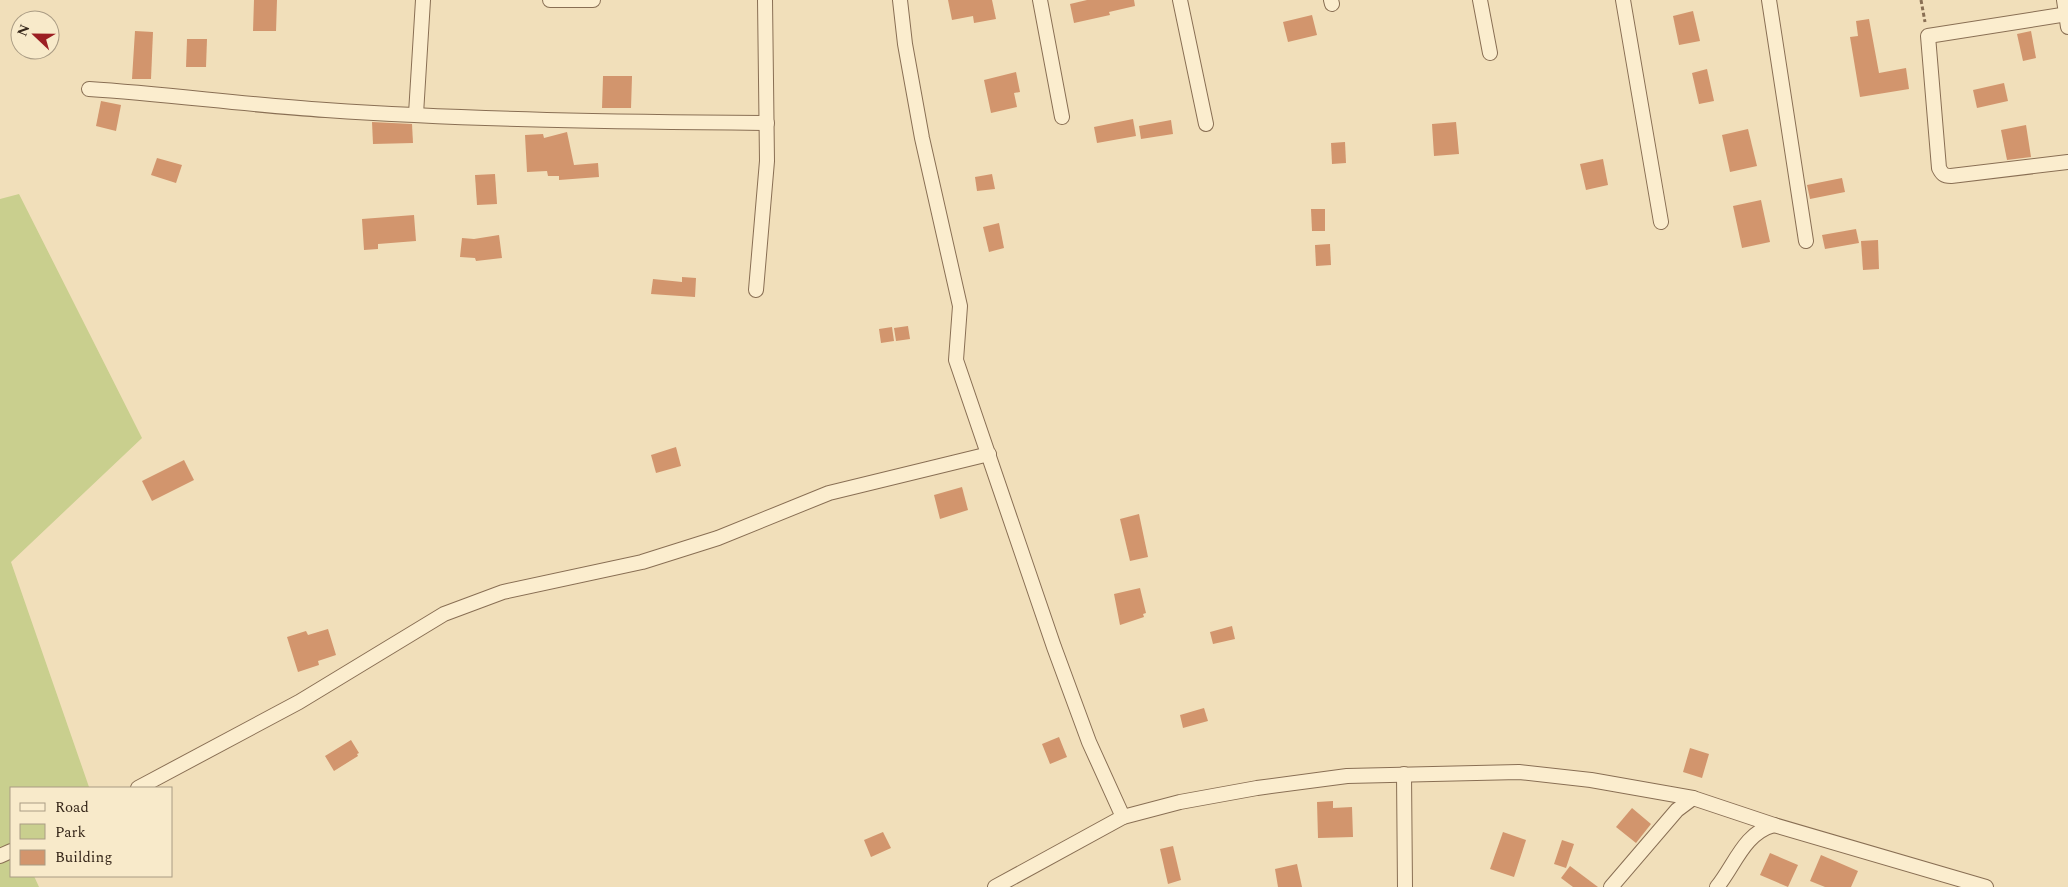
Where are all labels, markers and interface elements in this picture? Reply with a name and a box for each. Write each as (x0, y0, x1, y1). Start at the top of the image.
north arrow (10, 10, 60, 60)
text: N (12, 21, 35, 40)
legend (10, 787, 172, 877)
text: Road (55, 796, 89, 819)
text: Park (55, 821, 86, 844)
text: Building (55, 846, 112, 869)

